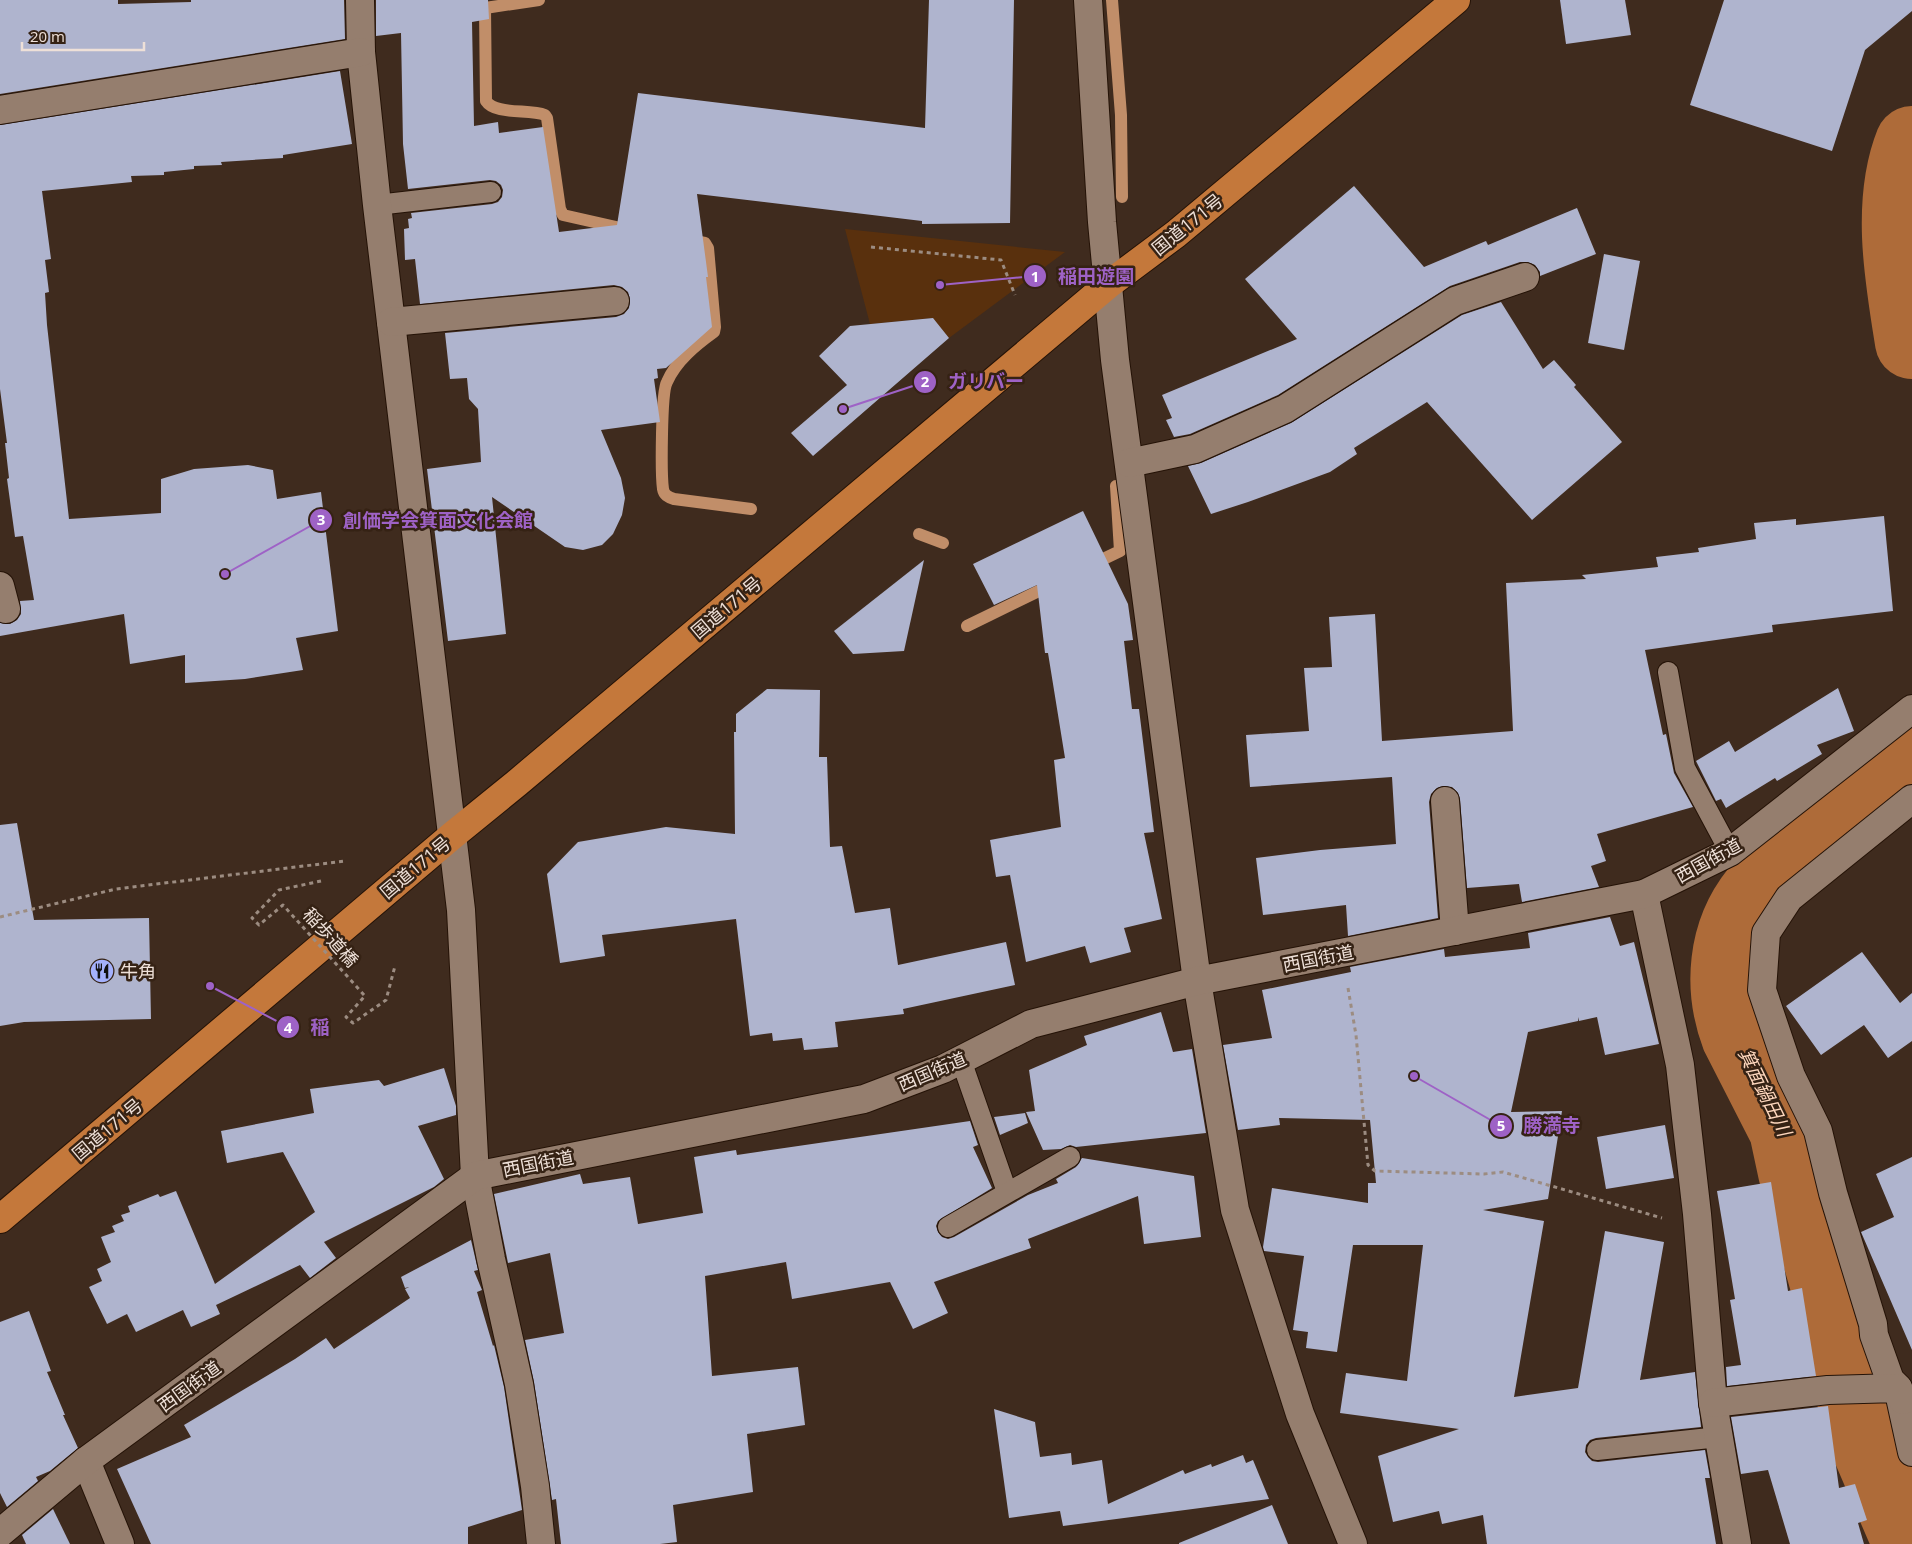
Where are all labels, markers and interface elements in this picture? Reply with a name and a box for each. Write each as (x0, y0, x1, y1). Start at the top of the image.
scale bar (22, 20, 145, 52)
text: 20 m (30, 26, 65, 46)
street label: 国道171号 (1146, 188, 1228, 260)
callout: 稲田遊園 (1023, 259, 1144, 293)
text: 稲田遊園 (1058, 263, 1134, 289)
text: 1 (1031, 266, 1039, 286)
callout: ガリバー (913, 365, 1034, 399)
text: ガリバー (948, 368, 1024, 394)
text: 2 (921, 371, 930, 391)
callout: 創価学会箕面文化会館 (308, 503, 543, 537)
text: 創価学会箕面文化会館 (343, 507, 533, 533)
text: 3 (317, 509, 325, 529)
street label: 国道171号 (686, 571, 766, 643)
street label: 国道171号 (375, 831, 455, 903)
street label: 西国街道 (1671, 832, 1745, 888)
street label: 稲歩道橋 (298, 902, 364, 972)
street label: 西国街道 (1280, 939, 1356, 977)
restaurant icon: 牛角 (89, 958, 115, 984)
place label: 牛角 (120, 959, 156, 983)
callout: 稲 (276, 1010, 340, 1044)
text: 稲 (310, 1014, 330, 1040)
text: 4 (284, 1017, 293, 1037)
water label: 箕面鍋田川 (1732, 1044, 1798, 1142)
street label: 西国街道 (894, 1046, 970, 1096)
street label: 国道171号 (67, 1093, 147, 1165)
callout: 勝満寺 (1489, 1109, 1591, 1143)
text: 勝満寺 (1523, 1112, 1581, 1138)
text: 5 (1497, 1115, 1505, 1135)
street label: 西国街道 (500, 1144, 576, 1182)
street label: 西国街道 (153, 1355, 225, 1417)

